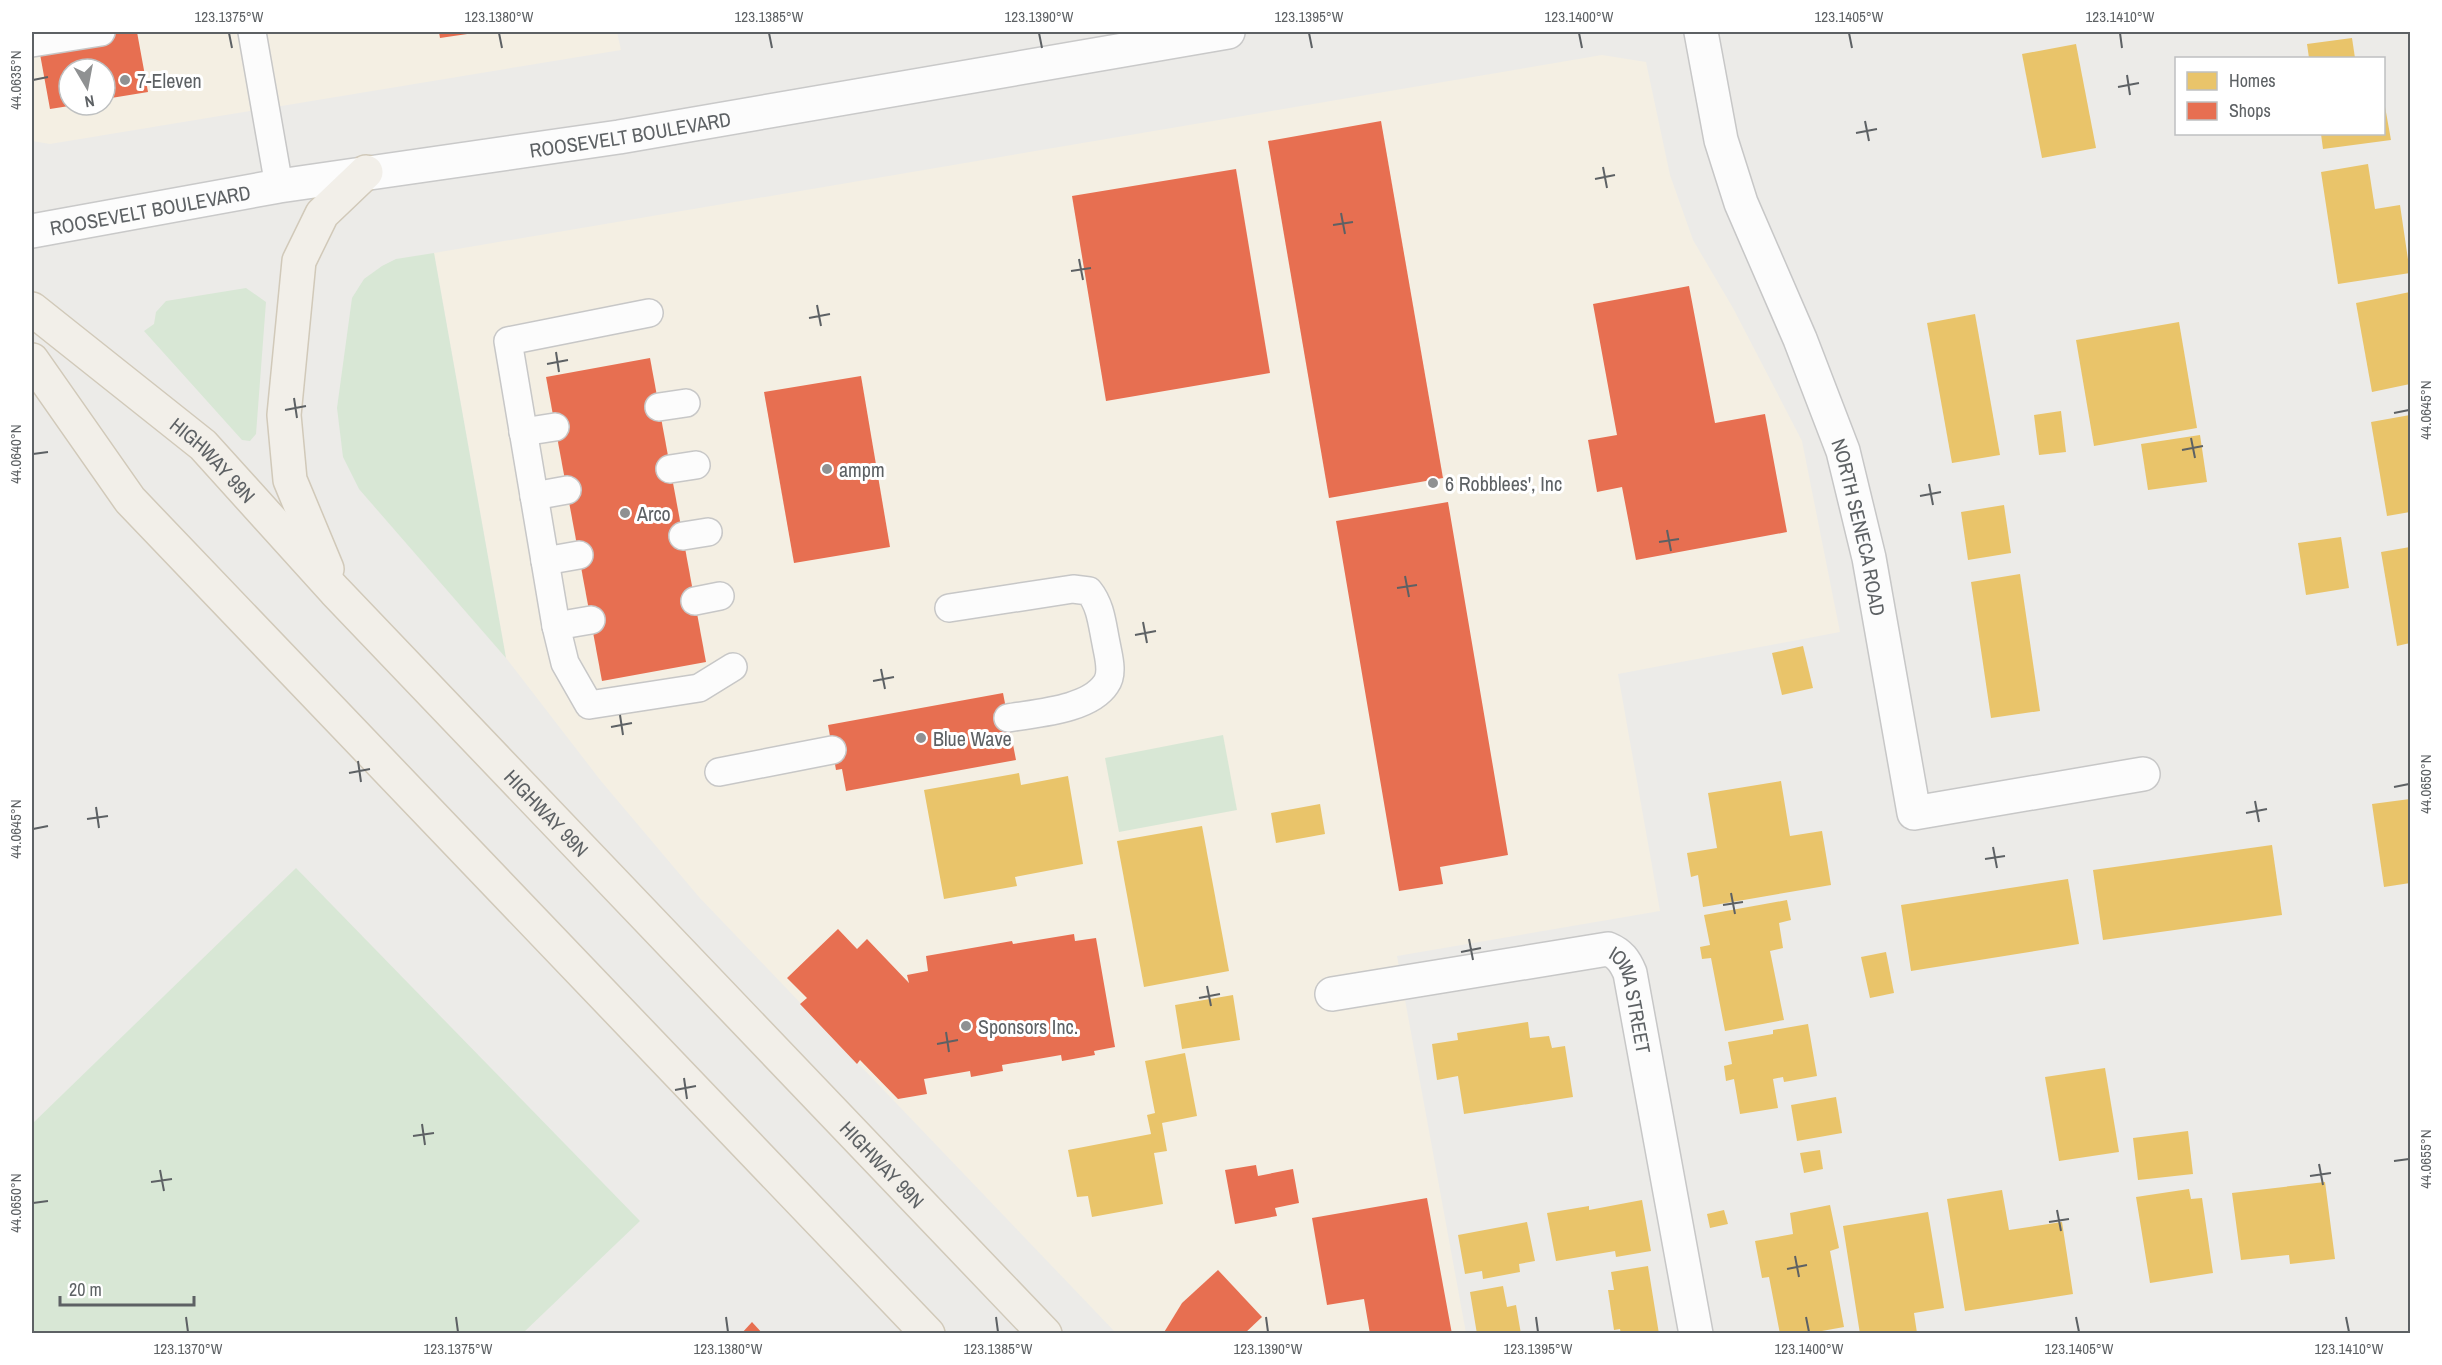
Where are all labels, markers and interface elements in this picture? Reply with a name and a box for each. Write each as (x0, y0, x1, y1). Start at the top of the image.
text: 123.1375°W (195, 6, 264, 27)
text: 123.1380°W (465, 6, 534, 27)
text: 123.1385°W (735, 6, 804, 27)
text: 123.1390°W (1005, 6, 1074, 27)
text: 123.1395°W (1275, 6, 1344, 27)
text: 123.1400°W (1545, 6, 1614, 27)
text: 123.1405°W (1815, 6, 1884, 27)
text: 123.1410°W (2086, 6, 2155, 27)
text: 44.0635°N (5, 50, 26, 110)
north arrow (57, 57, 117, 117)
legend (2175, 57, 2385, 135)
place label: 7-Eleven (137, 67, 202, 94)
text: Homes (2229, 68, 2276, 93)
marker: 7-Eleven (118, 73, 132, 87)
text: N (83, 90, 96, 113)
text: Shops (2229, 98, 2271, 123)
street label: ROOSEVELT BOULEVARD (528, 104, 733, 163)
street label: ROOSEVELT BOULEVARD (48, 178, 253, 241)
text: 44.0645°N (2415, 380, 2436, 440)
street label: HIGHWAY 99N (165, 411, 262, 508)
text: 44.0640°N (5, 424, 26, 484)
street label: NORTH SENECA ROAD (1826, 434, 1892, 618)
place label: ampm (839, 456, 885, 483)
marker: ampm (820, 462, 834, 476)
place label: 6 Robblees', Inc (1445, 470, 1562, 497)
marker: 6 Robblees', Inc (1426, 476, 1440, 490)
place label: Arco (636, 500, 671, 527)
marker: Arco (618, 506, 632, 520)
place label: Blue Wave (933, 725, 1012, 752)
marker: Blue Wave (914, 731, 928, 745)
text: 44.0650°N (2415, 754, 2436, 814)
street label: HIGHWAY 99N (499, 763, 595, 862)
text: 44.0645°N (5, 799, 26, 859)
street label: IOWA STREET (1605, 939, 1658, 1056)
place label: Sponsors Inc. (978, 1013, 1078, 1040)
marker: Sponsors Inc. (959, 1019, 973, 1033)
street label: HIGHWAY 99N (835, 1115, 931, 1214)
text: 44.0655°N (2415, 1129, 2436, 1189)
text: 44.0650°N (5, 1173, 26, 1233)
scale bar (60, 1269, 194, 1307)
text: 20 m (69, 1277, 102, 1302)
text: 123.1370°W (154, 1338, 223, 1359)
text: 123.1375°W (424, 1338, 493, 1359)
text: 123.1380°W (694, 1338, 763, 1359)
text: 123.1385°W (964, 1338, 1033, 1359)
text: 123.1390°W (1234, 1338, 1303, 1359)
text: 123.1395°W (1504, 1338, 1573, 1359)
text: 123.1400°W (1775, 1338, 1844, 1359)
text: 123.1405°W (2045, 1338, 2114, 1359)
text: 123.1410°W (2315, 1338, 2384, 1359)

